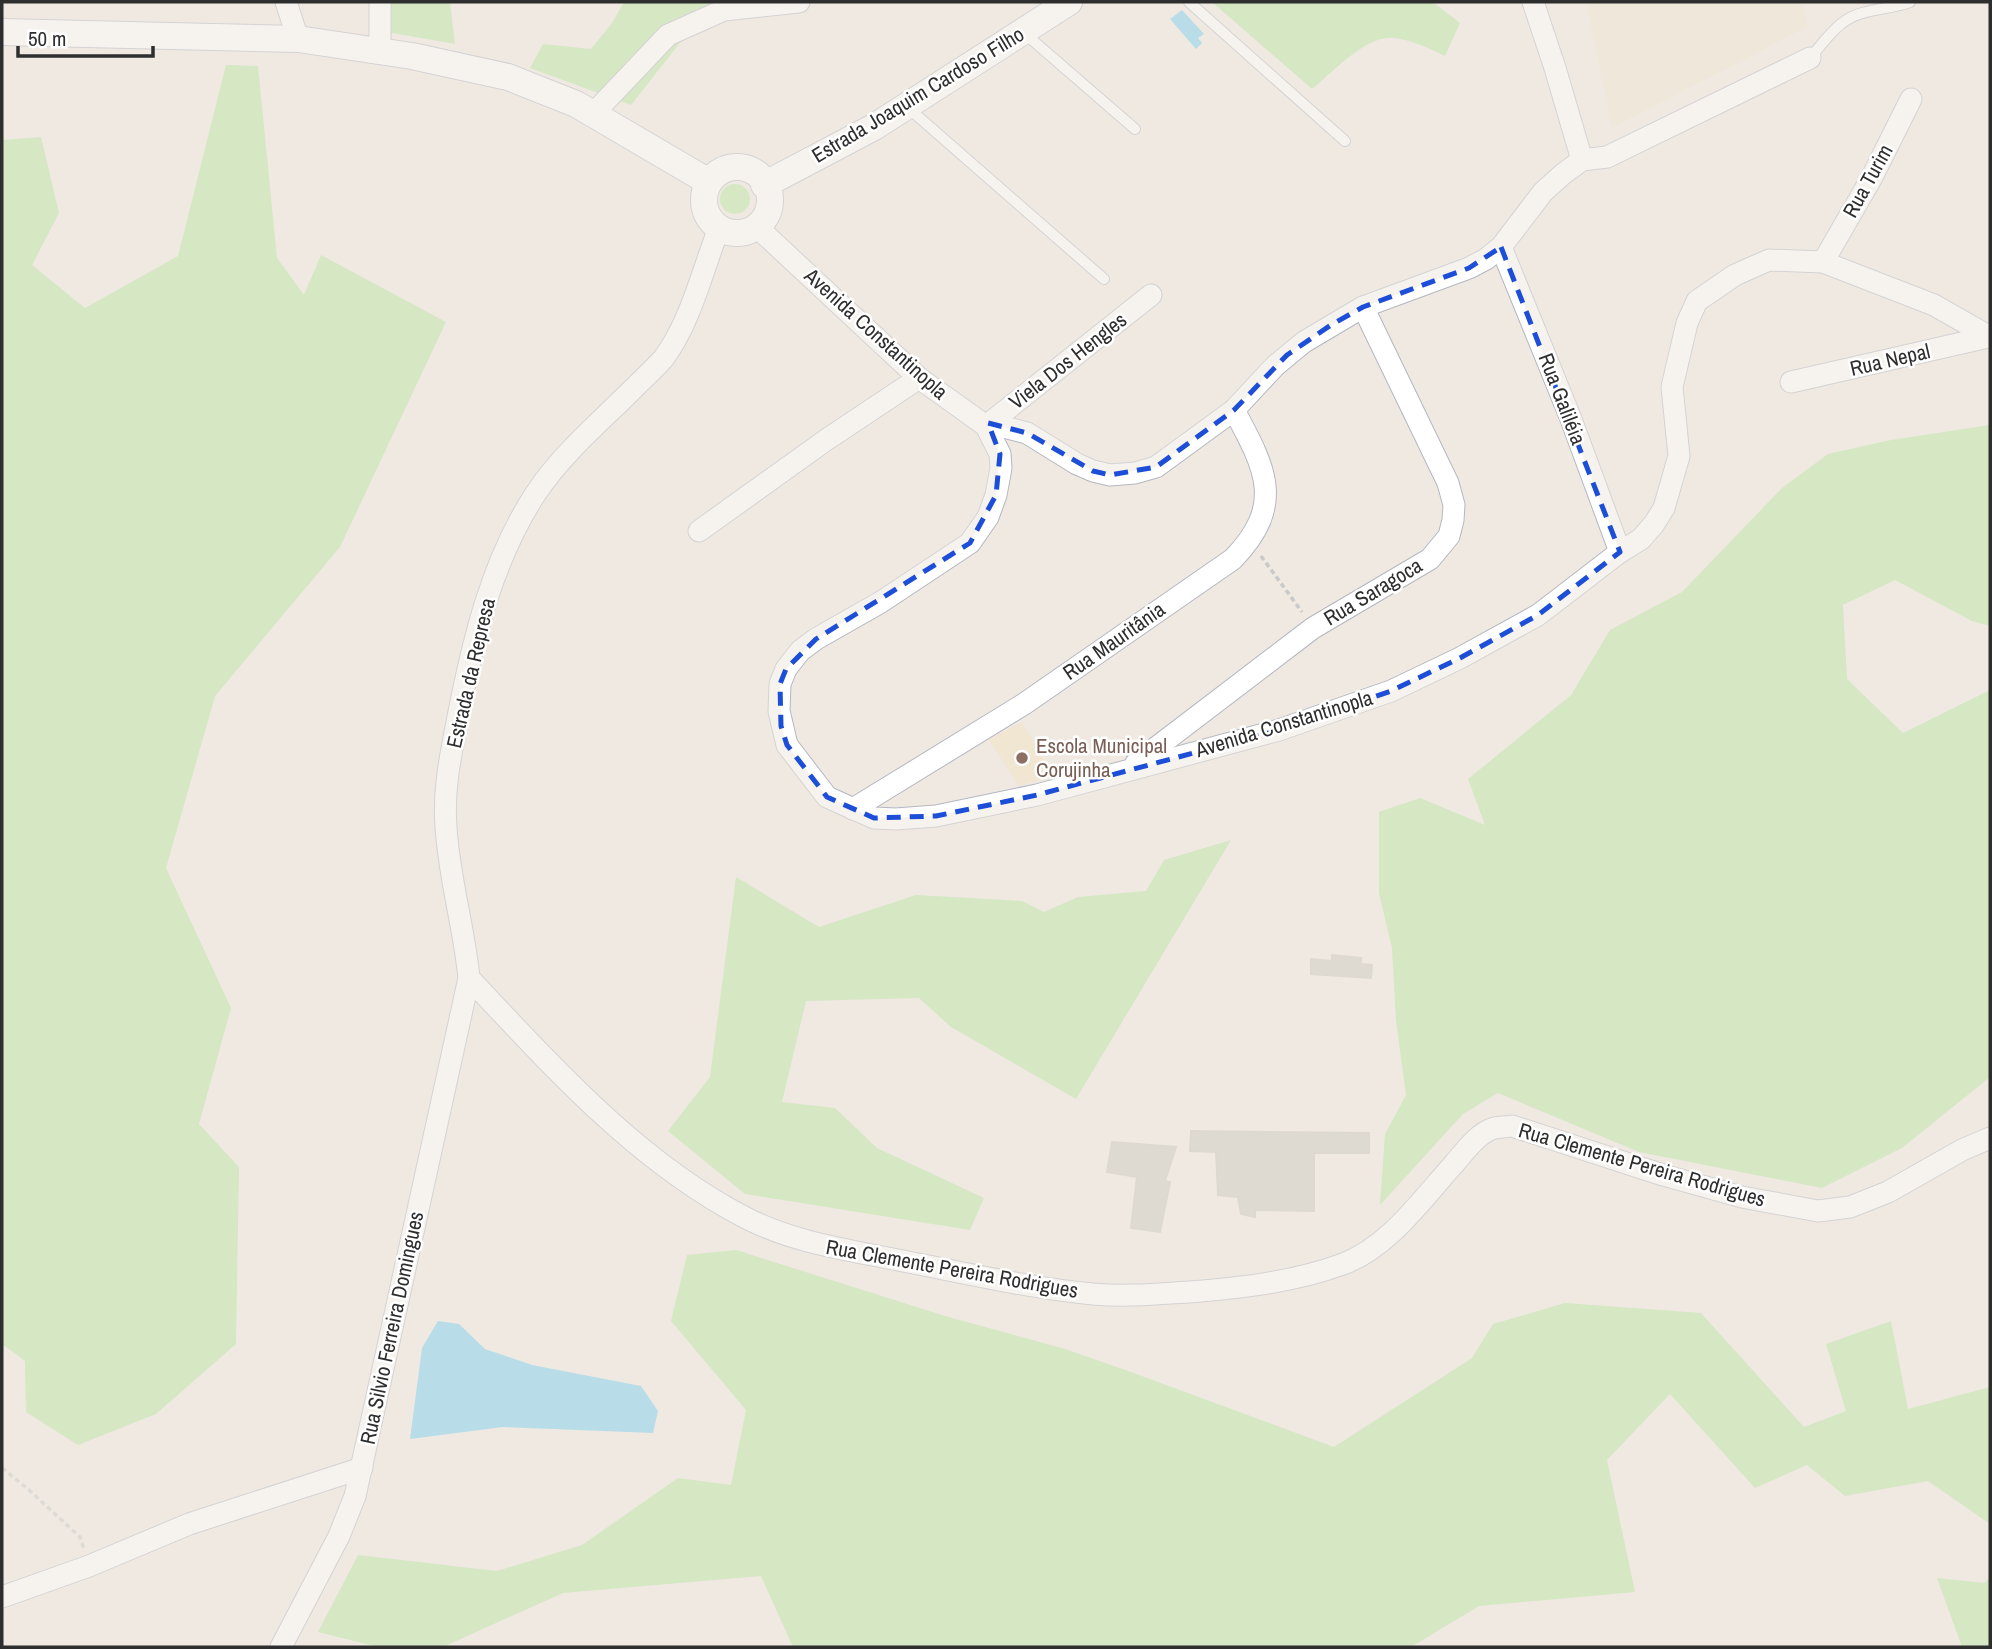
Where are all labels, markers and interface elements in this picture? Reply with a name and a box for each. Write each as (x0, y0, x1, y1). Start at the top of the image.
scale bar (18, 14, 152, 58)
street label: Estrada Joaquim Cardoso Filho (806, 20, 1029, 170)
text: 50 m (28, 24, 66, 53)
street label: Rua Turim (1836, 139, 1900, 223)
street label: Avenida Constantinopla (798, 261, 955, 406)
street label: Viela Dos Hengles (1003, 305, 1133, 416)
street label: Rua Nepal (1847, 336, 1933, 383)
street label: Rua Galiléia (1532, 349, 1593, 449)
street label: Rua Saragoca (1318, 551, 1428, 632)
street label: Rua Mauritânia (1057, 594, 1171, 687)
street label: Estrada da Represa (439, 595, 502, 751)
street label: Avenida Constantinopla (1191, 683, 1376, 765)
place label: Escola Municipal Corujinha (1036, 731, 1167, 784)
marker: Escola Municipal Corujinha (1014, 750, 1030, 766)
street label: Rua Clemente Pereira Rodrigues (1515, 1115, 1769, 1214)
street label: Rua Silvio Ferreira Domingues (353, 1209, 430, 1447)
street label: Rua Clemente Pereira Rodrigues (824, 1232, 1080, 1305)

